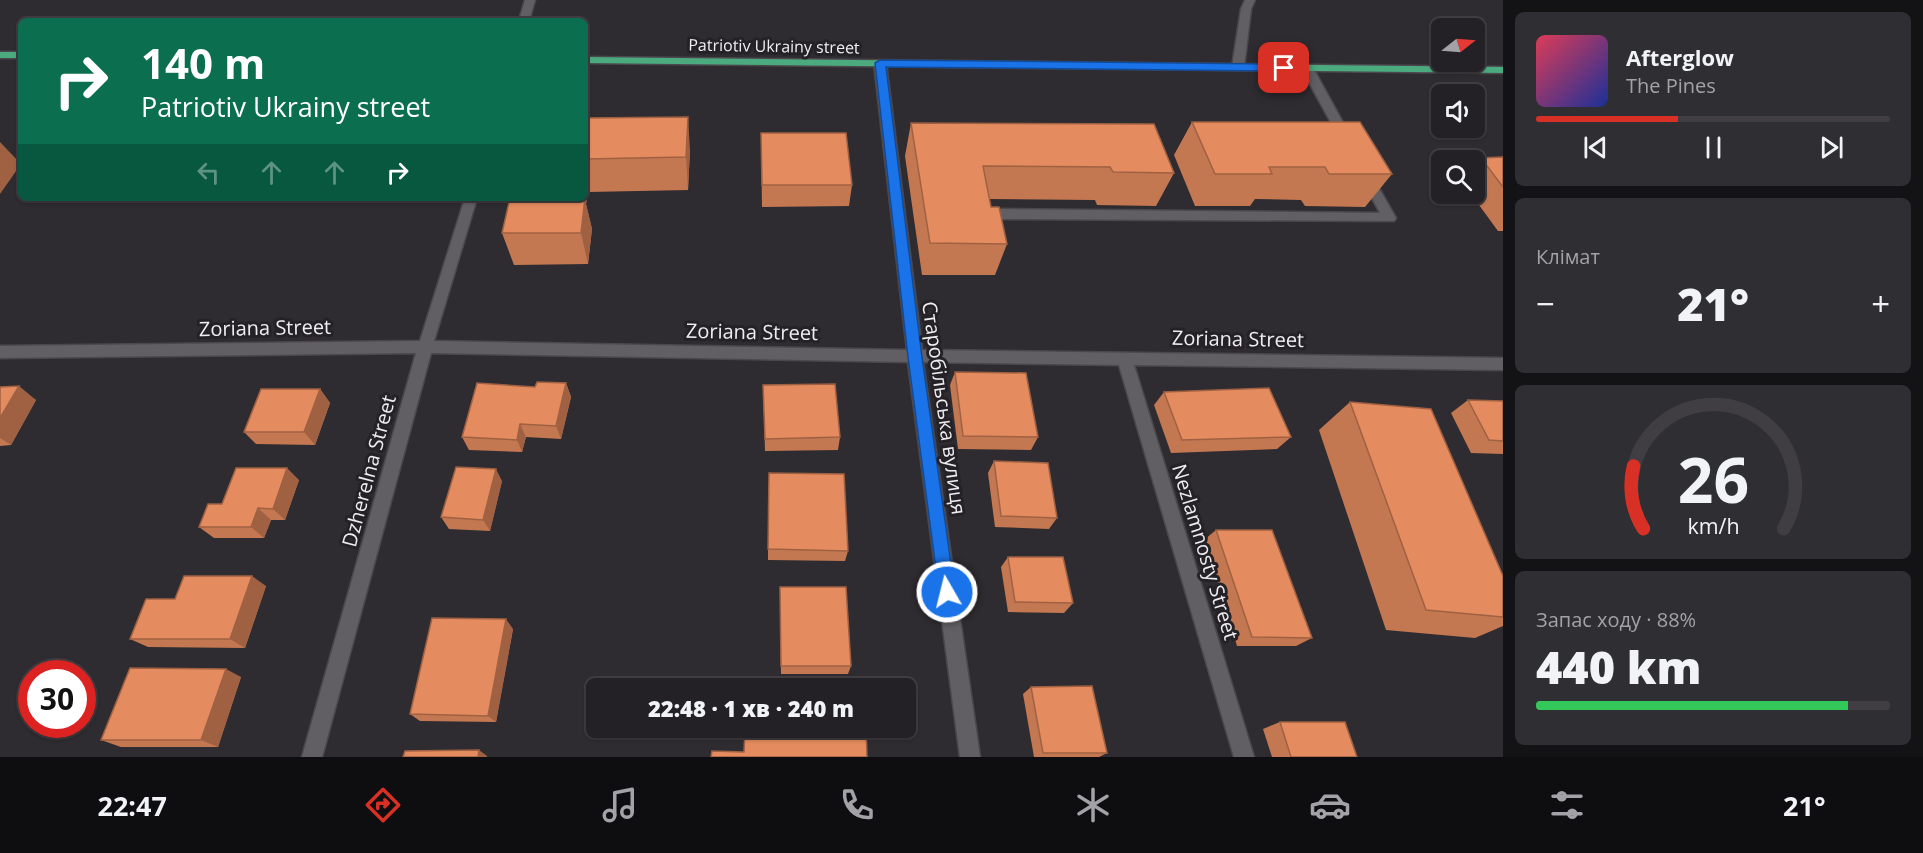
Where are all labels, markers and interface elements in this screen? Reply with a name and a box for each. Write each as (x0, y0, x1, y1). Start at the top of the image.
north arrow (1431, 18, 1485, 72)
map controls (1431, 18, 1485, 204)
text: 140 m (141, 34, 265, 91)
street label: Patriotiv Ukrainy street (688, 34, 860, 58)
icon: right (42, 42, 120, 120)
pin (1258, 42, 1309, 93)
text: Afterglow (1626, 42, 1734, 72)
icon: arrive (1267, 51, 1300, 84)
text: The Pines (1626, 72, 1716, 99)
button: sound (1431, 84, 1485, 138)
text: Patriotiv Ukrainy street (141, 88, 430, 125)
icon: previous (1579, 131, 1612, 164)
icon: pause (1697, 131, 1730, 164)
icon: next (1815, 131, 1848, 164)
button: search (1431, 150, 1485, 204)
icon: left (192, 156, 225, 189)
icon: ahead (255, 156, 288, 189)
icon: ahead (318, 156, 351, 189)
icon: right (381, 156, 414, 189)
text: Клімат (1536, 243, 1600, 270)
text: 21° (1677, 273, 1749, 334)
text: − (1536, 281, 1555, 326)
text: + (1871, 281, 1890, 326)
street label: Старобільська вулиця (916, 300, 973, 516)
street label: Zoriana Street (199, 313, 331, 342)
street label: Zoriana Street (686, 317, 818, 346)
street label: Zoriana Street (1172, 324, 1304, 353)
street label: Dzherelna Street (335, 392, 402, 550)
text: 26 (1677, 436, 1749, 521)
street label: Nezlamnosty Street (1166, 461, 1245, 643)
text: km/h (1687, 511, 1739, 540)
position arrow (915, 560, 979, 624)
text: Запас ходу · 88% (1536, 606, 1696, 633)
text: 440 km (1536, 636, 1701, 697)
speed limit sign: 30 (18, 660, 96, 738)
text: 22:48 · 1 хв · 240 m (648, 693, 854, 723)
icon: directions (362, 784, 404, 826)
icon: music (599, 784, 641, 826)
icon: phone (836, 784, 878, 826)
icon: climate (1072, 784, 1114, 826)
icon: car (1309, 784, 1351, 826)
icon: filters (1546, 784, 1588, 826)
text: 22:47 (97, 787, 167, 824)
text: 21° (1783, 787, 1825, 824)

